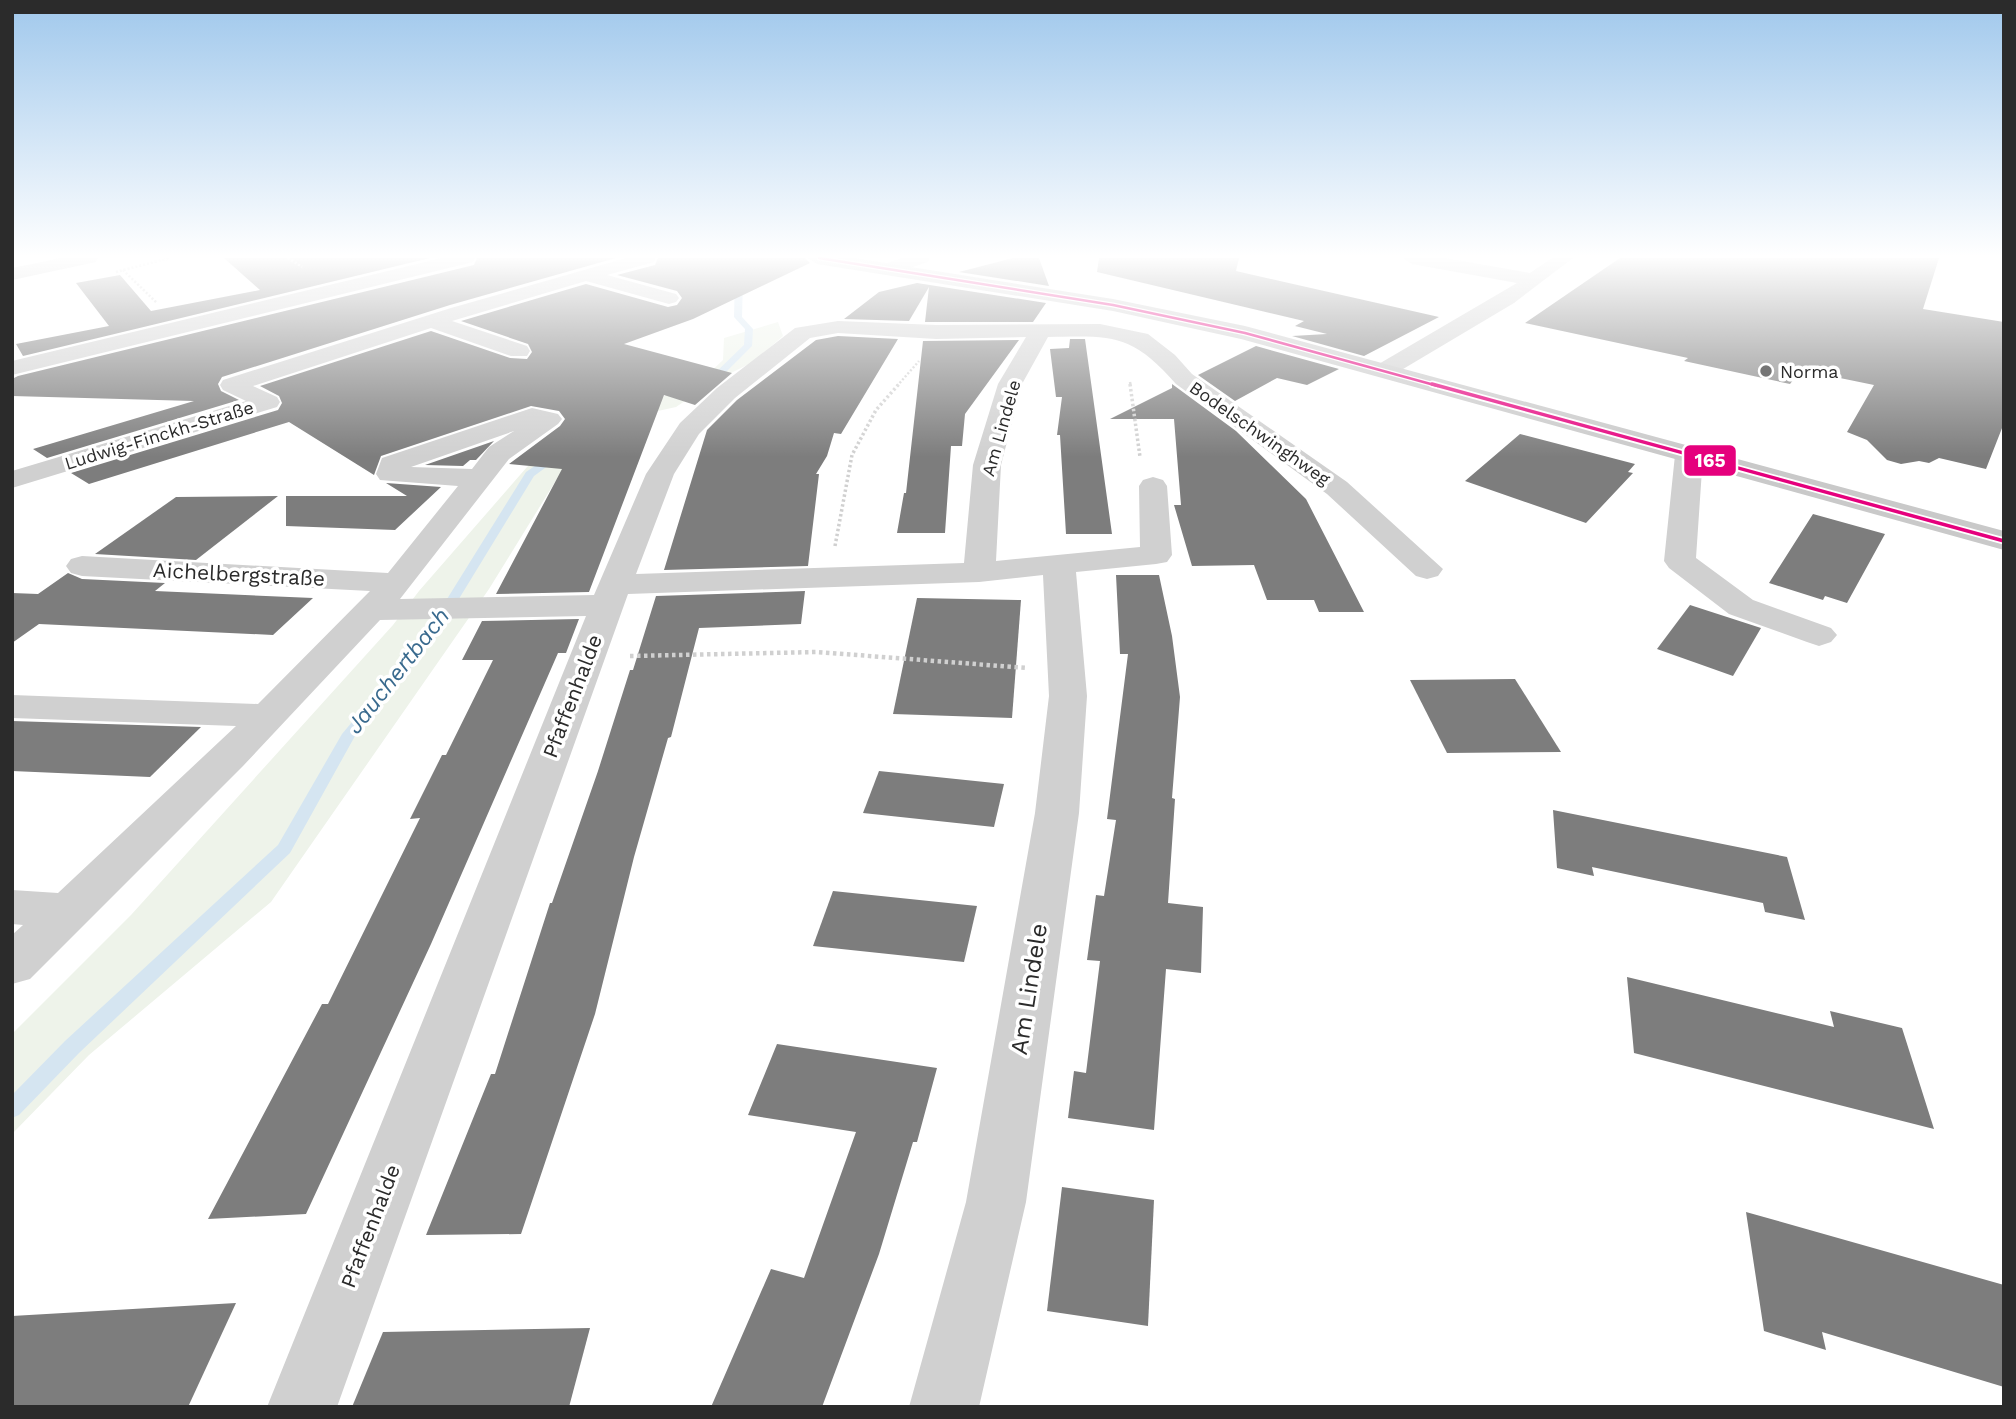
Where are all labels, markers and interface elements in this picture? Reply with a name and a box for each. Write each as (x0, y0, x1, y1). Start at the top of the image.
place label: Norma (1780, 361, 1839, 382)
marker: Norma (1758, 363, 1774, 379)
street label: Am Lindele (977, 377, 1025, 479)
street label: Bodelschwinghweg (1186, 377, 1335, 490)
street label: Ludwig-Finckh-Straße (62, 396, 256, 474)
line badge: 165 (1683, 444, 1737, 477)
text: 165 (1695, 449, 1725, 472)
street label: Aichelbergstraße (152, 557, 326, 591)
water label: Jauchertbach (341, 603, 455, 739)
street label: Pfaffenhalde (537, 631, 607, 761)
street label: Am Lindele (1005, 921, 1053, 1057)
street label: Pfaffenhalde (335, 1161, 405, 1291)

